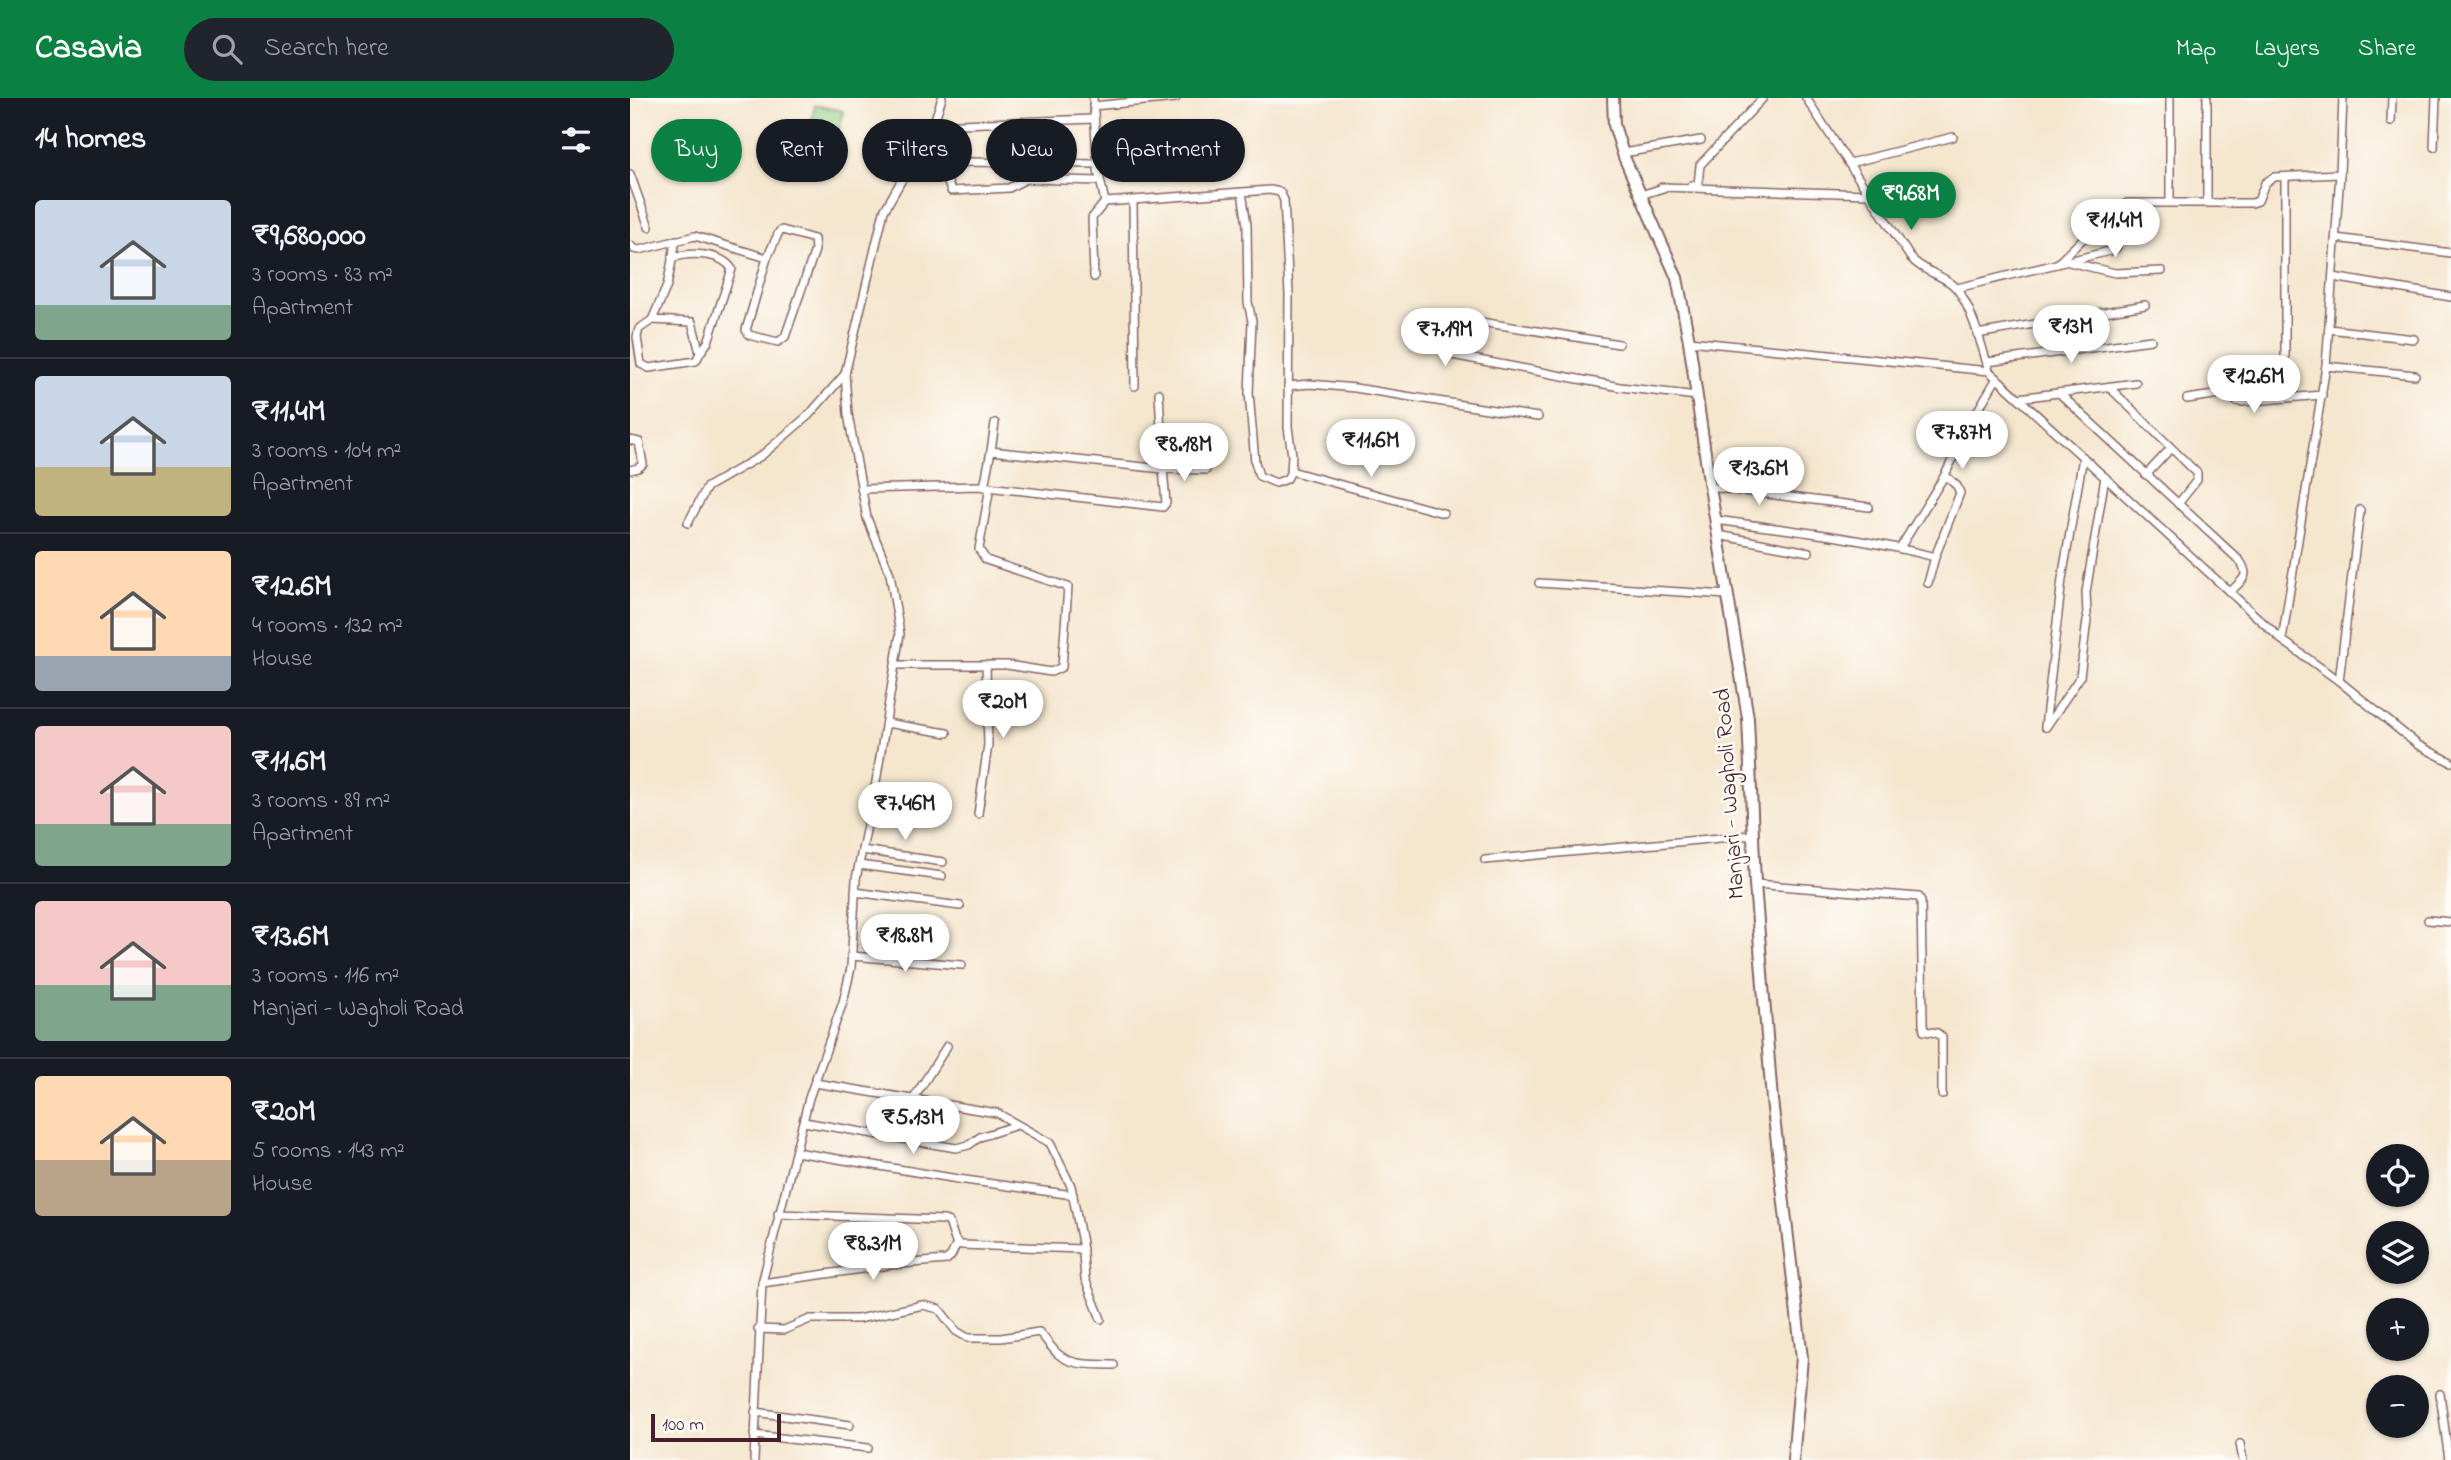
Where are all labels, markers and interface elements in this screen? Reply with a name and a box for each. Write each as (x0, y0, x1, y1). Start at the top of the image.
search box (184, 18, 674, 81)
text: Casavia (35, 25, 142, 73)
icon: search (208, 30, 246, 68)
text: Search here (264, 30, 389, 68)
text: Map (2176, 32, 2216, 67)
text: Layers (2254, 32, 2320, 67)
text: Share (2358, 32, 2416, 67)
text: 14 homes (35, 118, 146, 162)
chip: Buy (651, 119, 742, 182)
chip: Rent (756, 119, 848, 182)
chip: Filters (862, 119, 972, 182)
chip: New (986, 119, 1077, 182)
chip: Apartment (1091, 119, 1245, 182)
icon: filters (557, 121, 595, 159)
pin: ₹9.68M (1854, 172, 1968, 232)
text: ₹9.68M (1882, 178, 1940, 211)
pin: ₹11.4M (2058, 200, 2172, 259)
text: ₹11.4M (2087, 205, 2143, 238)
text: ₹9,680,000 (252, 215, 366, 259)
icon: home (91, 228, 175, 312)
text: 3 rooms · 83 m² (252, 259, 393, 292)
text: Apartment (252, 292, 353, 325)
pin: ₹13M (2030, 306, 2112, 365)
pin: ₹7.19M (1388, 308, 1502, 368)
text: ₹13M (2049, 311, 2093, 344)
text: ₹7.19M (1417, 314, 1473, 347)
pin: ₹12.6M (2197, 356, 2311, 415)
text: ₹12.6M (2223, 361, 2285, 394)
text: ₹11.4M (252, 391, 326, 435)
icon: home (91, 404, 175, 488)
pin: ₹7.87M (1905, 412, 2019, 471)
text: ₹7.87M (1932, 417, 1992, 450)
pin: ₹11.6M (1314, 420, 1428, 479)
pin: ₹8.18M (1127, 424, 1241, 483)
text: ₹11.6M (1342, 425, 1400, 458)
text: ₹8.18M (1155, 429, 1213, 462)
text: 3 rooms · 104 m² (252, 435, 401, 468)
pin: ₹13.6M (1702, 448, 1816, 507)
text: ₹13.6M (1729, 453, 1789, 486)
text: Apartment (252, 468, 353, 501)
text: ₹12.6M (252, 566, 332, 610)
icon: home (91, 579, 175, 663)
text: 4 rooms · 132 m² (252, 610, 403, 643)
text: House (252, 643, 312, 676)
pin: ₹20M (962, 680, 1044, 740)
text: ₹20M (978, 686, 1028, 719)
street label: Manjari - Wagholi Road (1707, 687, 1755, 901)
text: ₹11.6M (252, 741, 327, 785)
icon: home (91, 754, 175, 838)
pin: ₹7.46M (848, 782, 962, 842)
text: 3 rooms · 89 m² (252, 785, 390, 818)
text: ₹7.46M (874, 788, 936, 821)
text: Apartment (252, 818, 353, 851)
pin: ₹18.8M (848, 914, 962, 974)
text: ₹13.6M (252, 916, 329, 960)
text: ₹18.8M (876, 920, 934, 953)
icon: home (91, 929, 175, 1013)
text: 3 rooms · 116 m² (252, 960, 399, 993)
text: Manjari - Wagholi Road (252, 993, 464, 1026)
text: ₹20M (252, 1091, 316, 1135)
pin: ₹5.13M (856, 1096, 970, 1156)
text: ₹5.13M (882, 1102, 944, 1135)
icon: home (91, 1104, 175, 1188)
text: 5 rooms · 143 m² (252, 1135, 405, 1168)
map controls (2366, 1144, 2429, 1438)
button: locate (2366, 1144, 2429, 1207)
text: House (252, 1168, 312, 1201)
button: layers (2366, 1221, 2429, 1284)
pin: ₹8.31M (816, 1222, 930, 1282)
text: ₹8.31M (844, 1228, 902, 1261)
button: + (2366, 1298, 2429, 1361)
button: − (2366, 1375, 2429, 1438)
scale bar (651, 1411, 780, 1443)
text: 100 m (662, 1412, 704, 1439)

